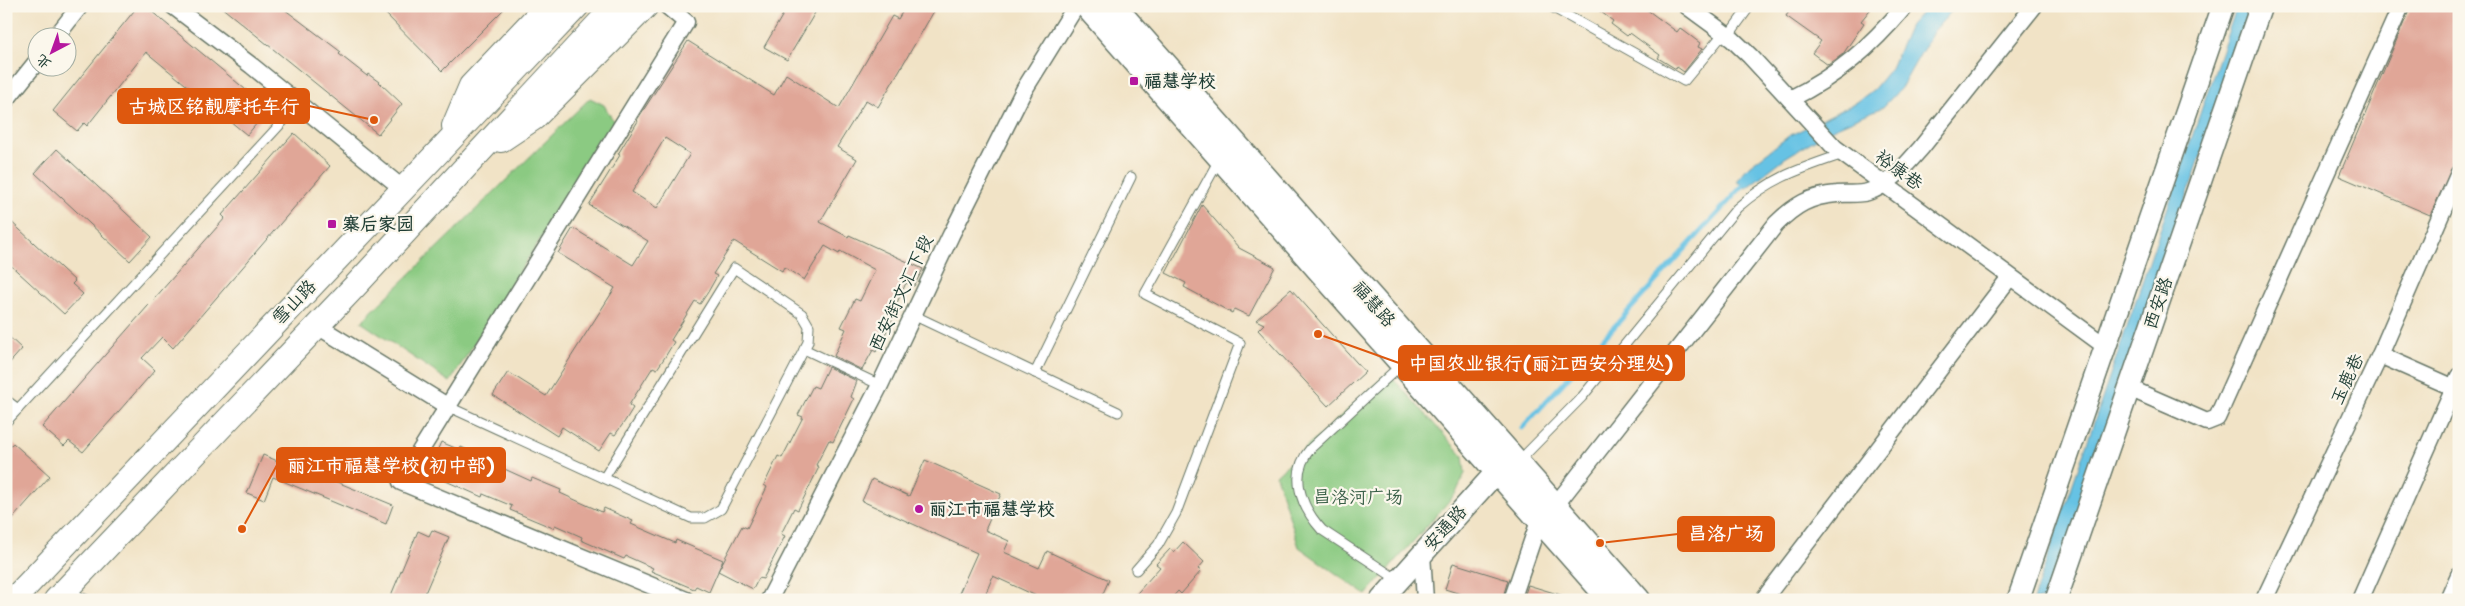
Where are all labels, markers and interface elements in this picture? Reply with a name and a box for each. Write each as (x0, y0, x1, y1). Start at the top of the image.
north arrow (28, 28, 78, 78)
text: 北 (32, 50, 55, 73)
place label: 福慧学校 (1144, 69, 1216, 93)
marker: 福慧学校 (1128, 75, 1140, 87)
callout: 古城区铭靓摩托车行 (118, 89, 309, 123)
text: 古城区铭靓摩托车行 (128, 94, 300, 119)
street label: 裕康巷 (1870, 144, 1928, 196)
place label: 寨后家园 (342, 212, 414, 236)
marker: 寨后家园 (326, 218, 338, 230)
street label: 西安街文汇下段 (863, 231, 939, 355)
street label: 雪山路 (267, 274, 321, 330)
street label: 西安路 (2138, 274, 2178, 332)
street label: 福慧路 (1347, 276, 1401, 332)
callout: 中国农业银行(丽江西安分理处) (1399, 346, 1684, 380)
street label: 玉鹿巷 (2325, 349, 2369, 409)
text: 中国农业银行(丽江西安分理处) (1408, 351, 1674, 376)
callout: 丽江市福慧学校(初中部) (277, 448, 505, 482)
text: 丽江市福慧学校(初中部) (287, 453, 495, 478)
park label: 昌洛河广场 (1313, 485, 1403, 509)
place label: 丽江市福慧学校 (929, 497, 1055, 521)
street label: 安通路 (1418, 500, 1472, 556)
marker: 丽江市福慧学校 (913, 503, 925, 515)
callout: 昌洛广场 (1678, 517, 1774, 551)
text: 昌洛广场 (1688, 521, 1764, 546)

